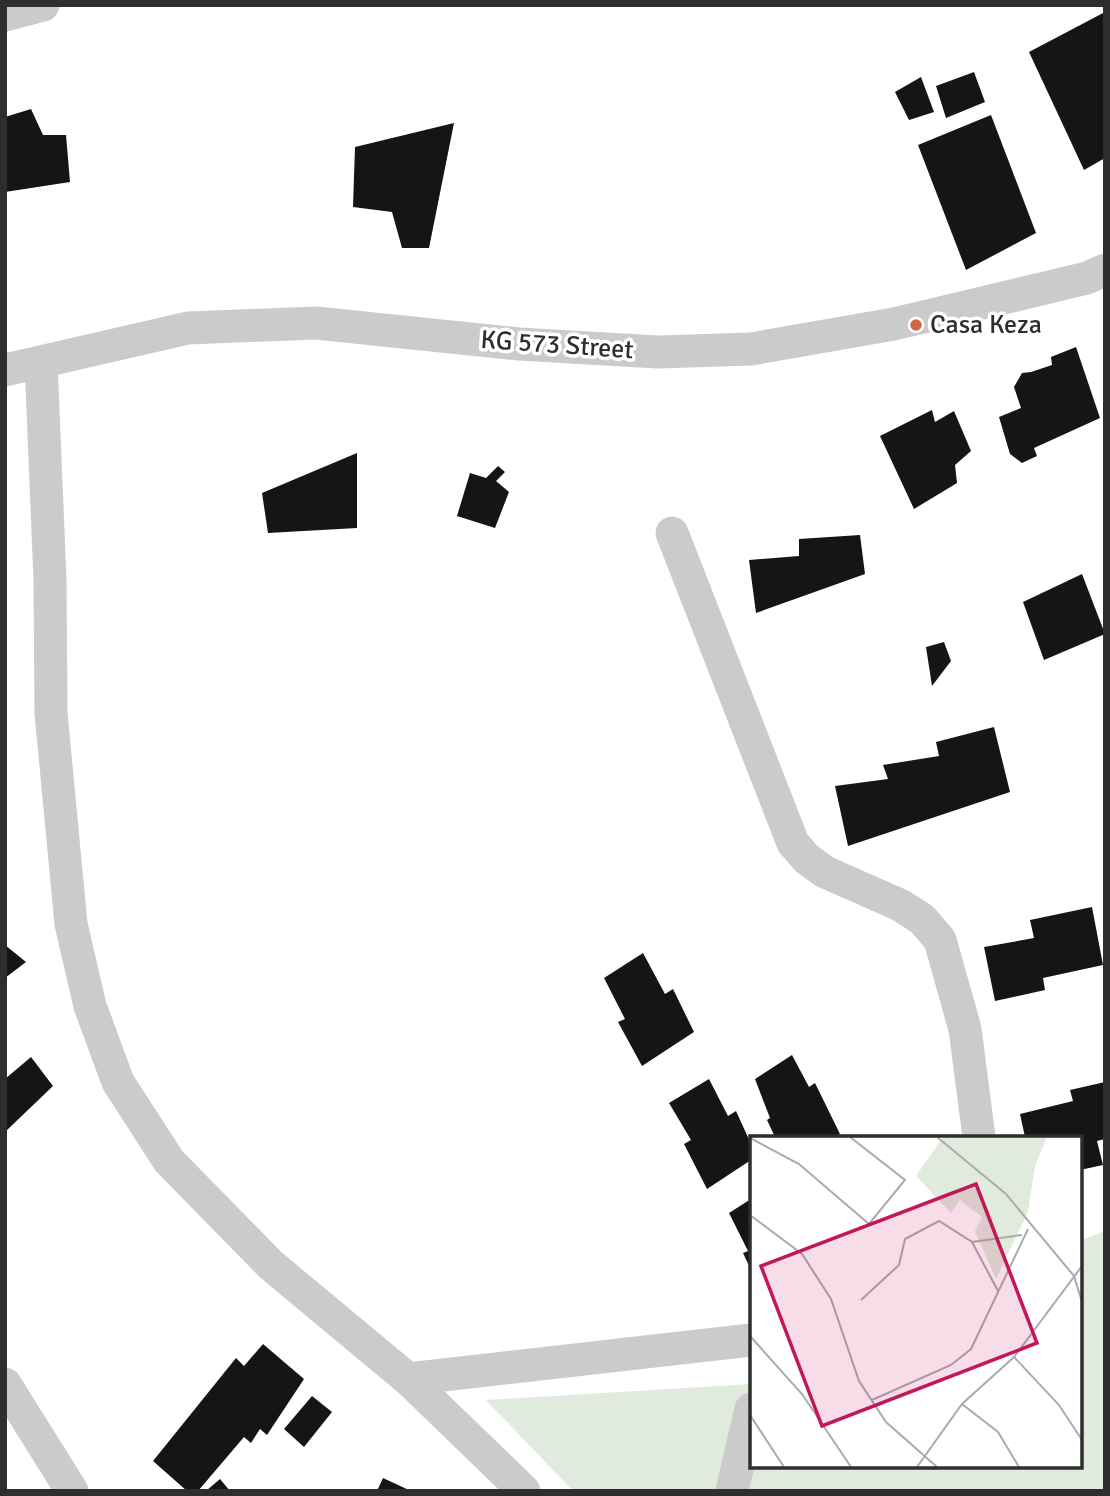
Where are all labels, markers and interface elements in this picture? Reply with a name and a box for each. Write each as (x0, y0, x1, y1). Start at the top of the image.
place label: Casa Keza (930, 309, 1042, 341)
marker: Casa Keza (908, 317, 924, 333)
street label: KG 573 Street (479, 324, 635, 366)
inset map (750, 1136, 1082, 1468)

